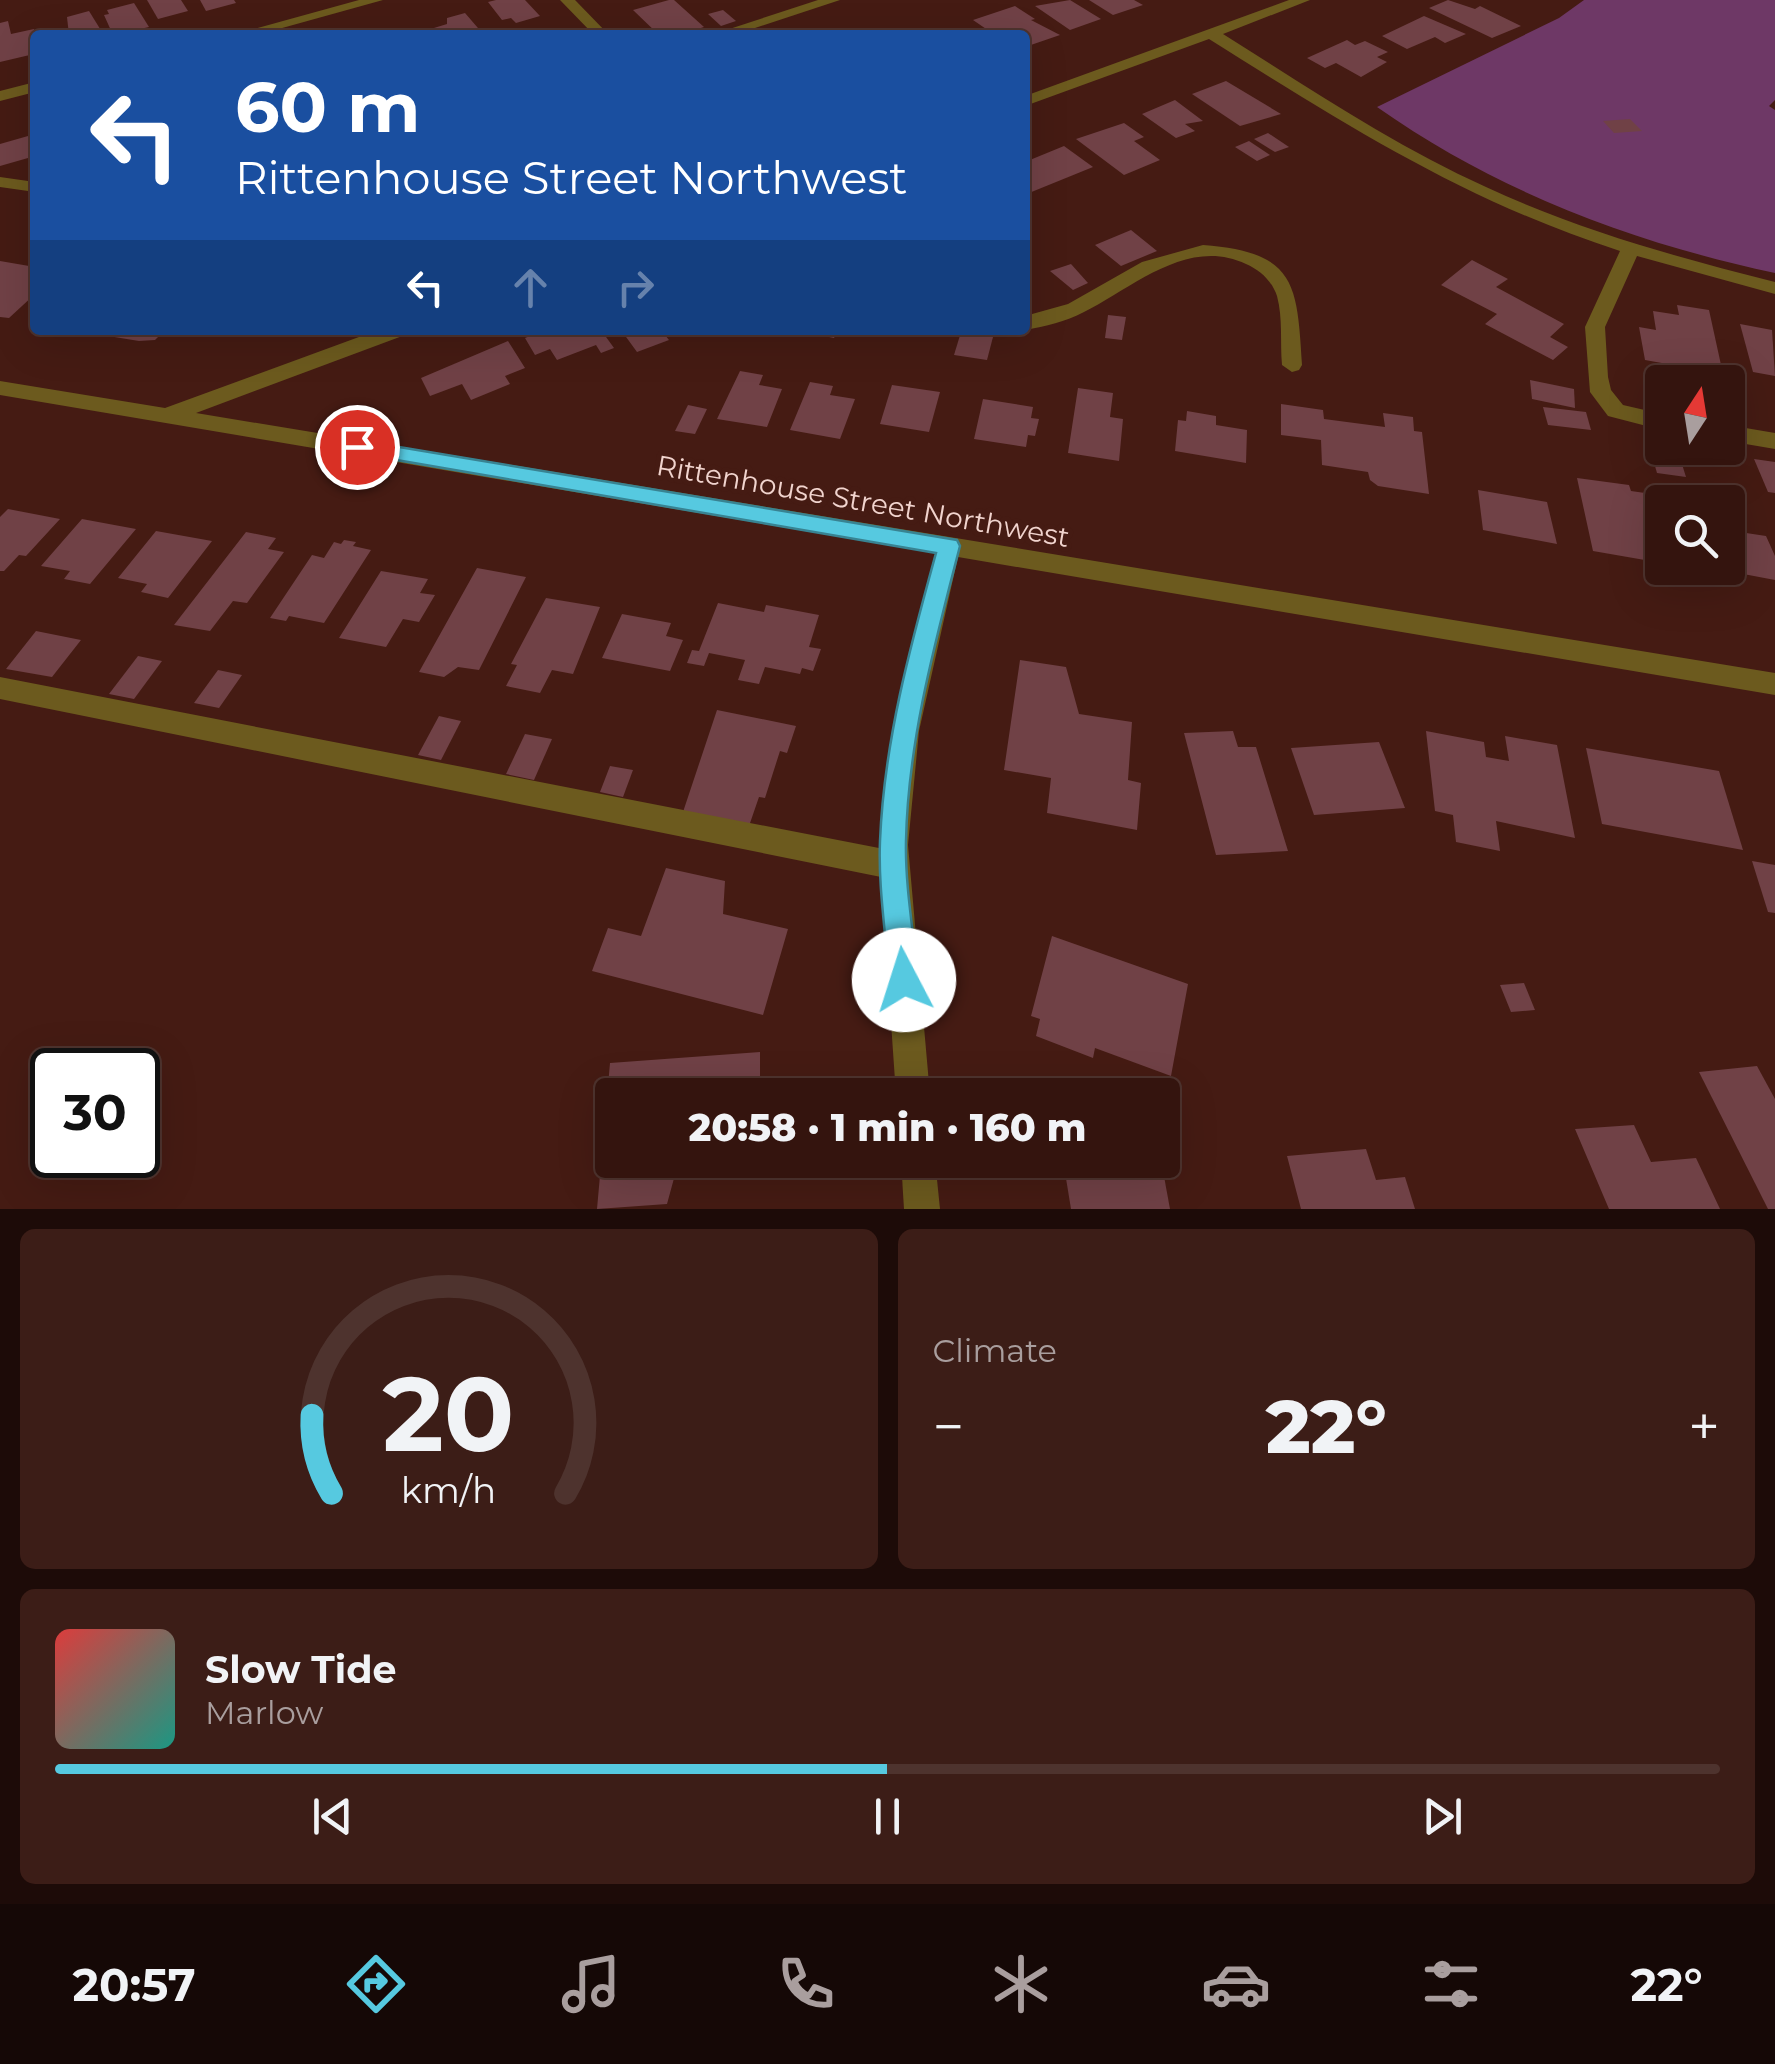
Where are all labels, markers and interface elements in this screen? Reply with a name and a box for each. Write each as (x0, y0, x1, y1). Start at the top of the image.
text: 60 m (235, 64, 420, 150)
icon: left (70, 70, 200, 200)
text: Rittenhouse Street Northwest (235, 150, 908, 205)
icon: left (398, 260, 453, 315)
icon: ahead (503, 260, 558, 315)
icon: right (608, 260, 663, 315)
north arrow (1645, 365, 1745, 465)
map controls (1645, 365, 1745, 585)
pin (315, 405, 400, 490)
icon: arrive (330, 420, 385, 475)
street label: Rittenhouse Street Northwest (654, 448, 1072, 554)
button: search (1645, 485, 1745, 585)
position arrow (852, 928, 956, 1032)
speed limit sign: 30 (30, 1048, 160, 1178)
text: 20:58 · 1 min · 160 m (688, 1104, 1087, 1151)
text: Climate (933, 1331, 1057, 1370)
text: 20 (383, 1350, 515, 1477)
text: 22° (1266, 1380, 1387, 1472)
text: − (933, 1393, 964, 1460)
text: + (1688, 1393, 1720, 1460)
text: km/h (401, 1468, 496, 1512)
text: Slow Tide (205, 1646, 397, 1693)
text: Marlow (205, 1693, 323, 1732)
icon: previous (305, 1789, 360, 1844)
icon: pause (860, 1789, 915, 1844)
icon: next (1415, 1789, 1470, 1844)
icon: directions (341, 1949, 411, 2019)
icon: music (556, 1949, 626, 2019)
icon: phone (771, 1949, 841, 2019)
icon: climate (986, 1949, 1056, 2019)
icon: car (1201, 1949, 1271, 2019)
icon: filters (1416, 1949, 1486, 2019)
text: 20:57 (73, 1957, 196, 2012)
text: 22° (1631, 1957, 1702, 2012)

